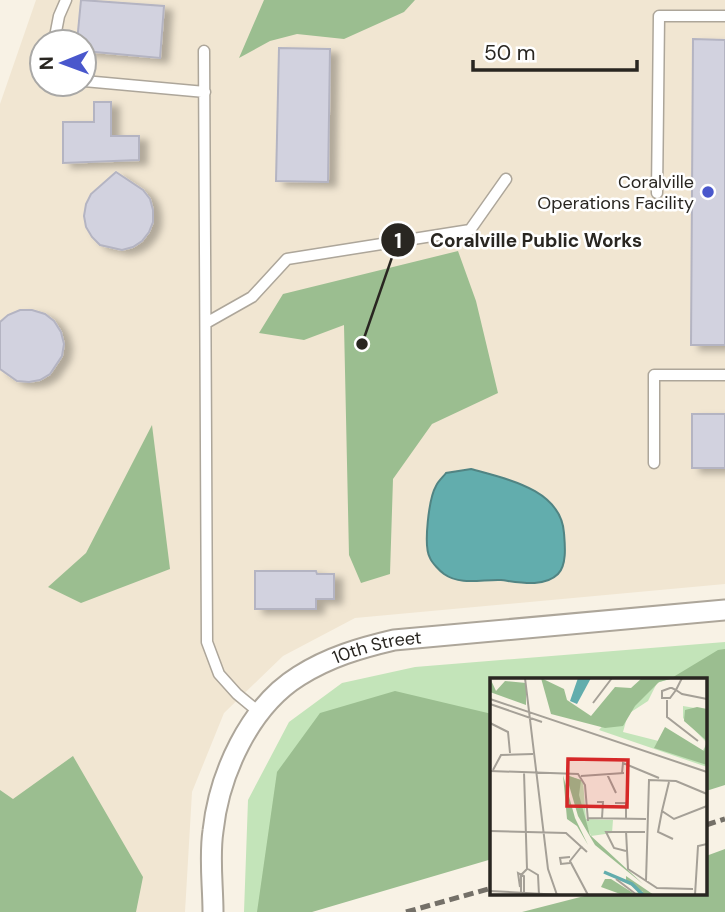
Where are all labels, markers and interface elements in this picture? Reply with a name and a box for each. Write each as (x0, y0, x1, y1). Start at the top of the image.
north arrow (28, 28, 98, 98)
scale bar (473, 28, 638, 72)
text: 50 m (484, 39, 535, 67)
text: N (34, 56, 59, 70)
place label: Coralville Operations Facility (537, 170, 694, 215)
marker: Coralville Operations Facility (700, 184, 716, 200)
callout: Coralville Public Works (381, 220, 656, 260)
text: 1 (394, 227, 402, 255)
text: Coralville Public Works (430, 228, 642, 253)
street label: 10th Street (329, 626, 423, 670)
inset map (490, 678, 708, 894)

